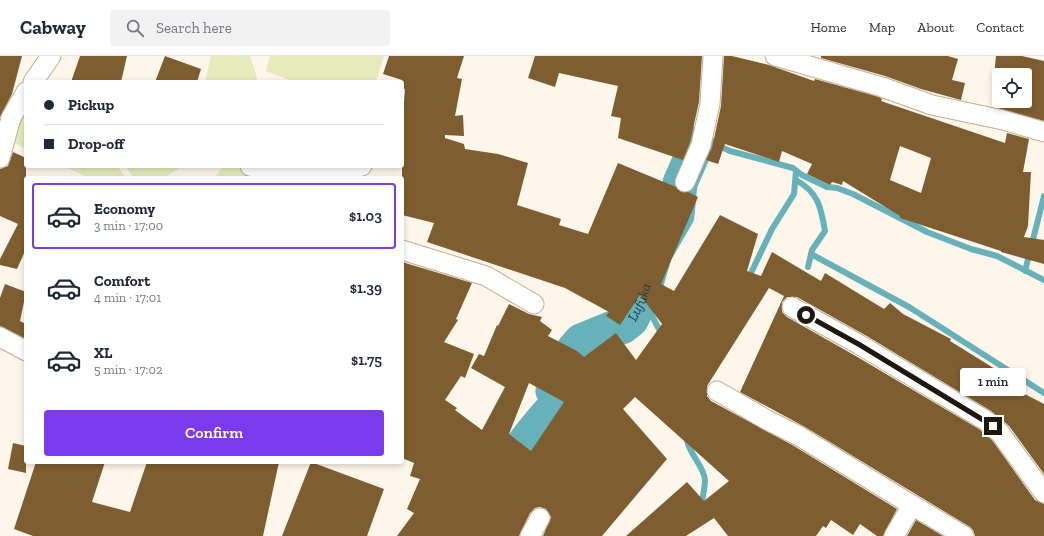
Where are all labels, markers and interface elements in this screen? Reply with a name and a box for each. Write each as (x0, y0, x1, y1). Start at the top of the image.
search box (110, 10, 390, 46)
text: Cabway (20, 16, 86, 39)
icon: search (124, 17, 146, 39)
text: Search here (156, 19, 232, 37)
text: Home (811, 19, 847, 36)
text: Map (869, 19, 895, 36)
text: About (917, 19, 954, 36)
text: Contact (976, 19, 1024, 36)
map controls (992, 68, 1032, 108)
button: locate (992, 68, 1032, 108)
text: Pickup (68, 96, 114, 114)
text: Drop-off (68, 135, 124, 153)
icon: car (46, 198, 82, 234)
text: Economy (94, 200, 155, 218)
text: $1.03 (349, 207, 382, 225)
text: 3 min · 17:00 (94, 218, 163, 233)
icon: car (46, 270, 82, 306)
text: Comfort (94, 272, 150, 290)
text: $1.39 (350, 279, 382, 297)
water label: Lufuka (624, 281, 654, 324)
text: 4 min · 17:01 (94, 290, 161, 305)
route start (797, 306, 815, 324)
icon: car (46, 342, 82, 378)
text: XL (94, 344, 112, 362)
text: $1.75 (351, 351, 382, 369)
text: 5 min · 17:02 (94, 362, 163, 377)
callout: 1 min (960, 368, 1026, 396)
text: 1 min (978, 374, 1008, 389)
button: Confirm (44, 410, 384, 456)
route end (984, 417, 1002, 435)

